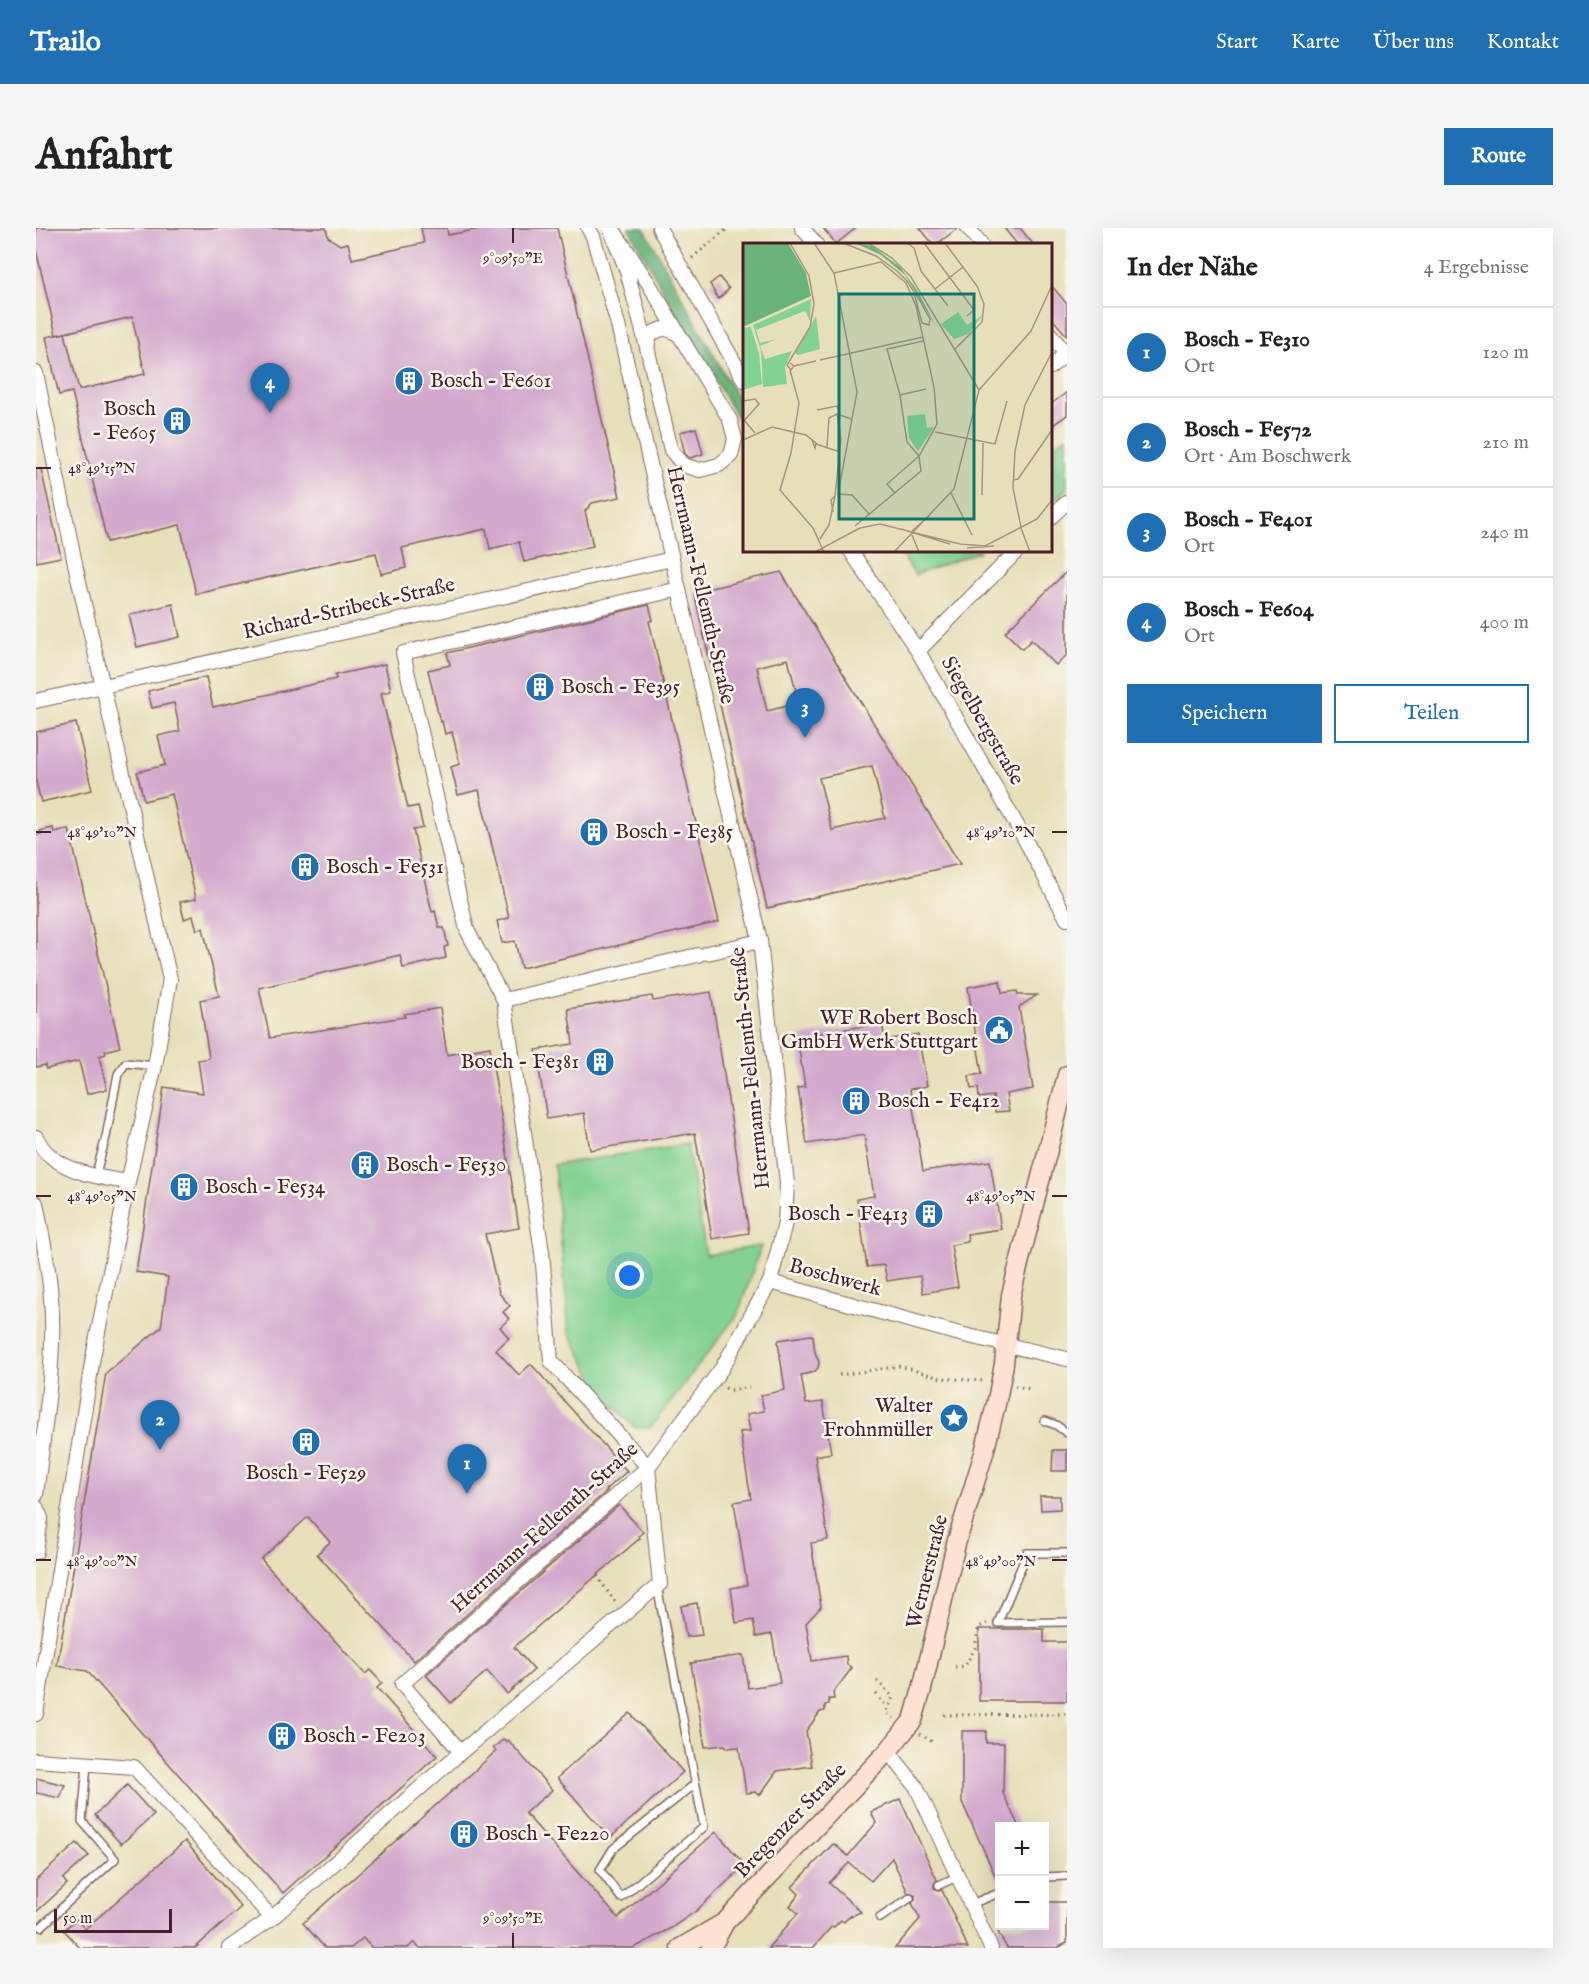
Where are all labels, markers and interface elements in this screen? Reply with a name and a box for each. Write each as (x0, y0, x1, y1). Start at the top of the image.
text: Trailo (30, 25, 101, 60)
text: Start (1216, 29, 1258, 56)
text: Karte (1291, 29, 1340, 56)
text: Über uns (1373, 29, 1454, 56)
text: Kontakt (1487, 29, 1559, 56)
button: Route (1444, 128, 1553, 185)
text: Anfahrt (36, 130, 172, 183)
inset map (743, 243, 1052, 552)
text: 9°09'50"E (482, 249, 543, 268)
text: In der Nähe (1127, 251, 1258, 284)
text: 4 Ergebnisse (1424, 255, 1529, 280)
text: Bosch - Fe310 (1184, 326, 1310, 354)
text: 1 (1143, 340, 1150, 365)
text: 120 m (1483, 340, 1529, 365)
text: Ort (1184, 354, 1215, 379)
pin: 4 (250, 364, 290, 413)
building icon: Bosch - Fe601 (393, 365, 425, 397)
place label: Bosch - Fe601 (430, 368, 551, 395)
place label: Bosch - Fe605 (92, 396, 156, 447)
building icon: Bosch - Fe605 (161, 405, 193, 437)
text: Bosch - Fe572 (1184, 416, 1312, 444)
text: 2 (1142, 430, 1151, 455)
text: 210 m (1483, 430, 1529, 455)
text: Ort · Am Boschwerk (1184, 444, 1351, 469)
text: 48°49'15"N (68, 459, 136, 478)
street label: Herrmann-Fellemth-Straße (659, 463, 741, 707)
text: Bosch - Fe401 (1184, 506, 1313, 534)
text: 3 (1143, 520, 1150, 545)
text: 240 m (1480, 520, 1529, 545)
text: Ort (1184, 534, 1215, 559)
street label: Richard-Stribeck-Straße (240, 571, 458, 647)
text: Bosch - Fe604 (1184, 596, 1314, 624)
text: 4 (1142, 610, 1151, 635)
text: 400 m (1480, 610, 1529, 635)
text: Ort (1184, 624, 1215, 649)
street label: Siegelbergstraße (934, 652, 1030, 791)
building icon: Bosch - Fe395 (524, 671, 556, 703)
place label: Bosch - Fe395 (561, 674, 681, 701)
button: Speichern (1127, 684, 1322, 743)
button: Teilen (1334, 684, 1529, 743)
pin: 3 (786, 688, 824, 738)
building icon: Bosch - Fe385 (578, 816, 610, 848)
place label: Bosch - Fe385 (615, 819, 734, 846)
text: 48°49'10"N (67, 823, 137, 842)
text: 48°49'10"N (966, 823, 1036, 842)
building icon: Bosch - Fe531 (289, 851, 321, 883)
place label: Bosch - Fe531 (326, 854, 444, 881)
street label: Herrmann-Fellemth-Straße (725, 945, 777, 1191)
place label: WF Robert Bosch GmbH Werk Stuttgart (781, 1005, 978, 1056)
public building icon: WF Robert Bosch GmbH Werk Stuttgart (983, 1014, 1015, 1046)
building icon: Bosch - Fe381 (584, 1046, 616, 1078)
place label: Bosch - Fe381 (461, 1049, 579, 1076)
building icon: Bosch - Fe412 (840, 1085, 872, 1117)
place label: Bosch - Fe412 (877, 1088, 1000, 1115)
building icon: Bosch - Fe530 (349, 1149, 381, 1181)
place label: Bosch - Fe530 (386, 1152, 506, 1179)
building icon: Bosch - Fe534 (168, 1171, 200, 1203)
place label: Bosch - Fe534 (205, 1174, 326, 1201)
text: 48°49'05"N (67, 1187, 137, 1206)
text: 48°49'05"N (966, 1187, 1036, 1206)
building icon: Bosch - Fe413 (913, 1198, 945, 1230)
place label: Bosch - Fe413 (788, 1201, 908, 1228)
street label: Boschwerk (786, 1253, 885, 1303)
your location (615, 1261, 644, 1290)
place label: Walter Frohnmüller (823, 1393, 933, 1444)
pin: 2 (140, 1400, 180, 1450)
place icon: Walter Frohnmüller (938, 1402, 970, 1434)
building icon: Bosch - Fe529 (290, 1426, 322, 1458)
street label: Herrmann-Fellemth-Straße (445, 1436, 645, 1620)
pin: 1 (448, 1444, 486, 1494)
place label: Bosch - Fe529 (245, 1460, 367, 1487)
street label: Wernerstraße (901, 1512, 955, 1632)
text: 48°49'00"N (66, 1552, 138, 1571)
text: 48°49'00"N (965, 1552, 1037, 1571)
building icon: Bosch - Fe203 (266, 1720, 298, 1752)
place label: Bosch - Fe203 (303, 1723, 426, 1750)
street label: Bregenzer Straße (729, 1757, 853, 1884)
building icon: Bosch - Fe220 (448, 1818, 480, 1850)
place label: Bosch - Fe220 (485, 1821, 610, 1848)
map controls (995, 1822, 1049, 1930)
button: + (995, 1822, 1049, 1876)
button: − (995, 1876, 1049, 1930)
scale bar (54, 1906, 172, 1934)
text: 50 m (63, 1909, 92, 1929)
text: 9°09'50"E (482, 1909, 543, 1928)

